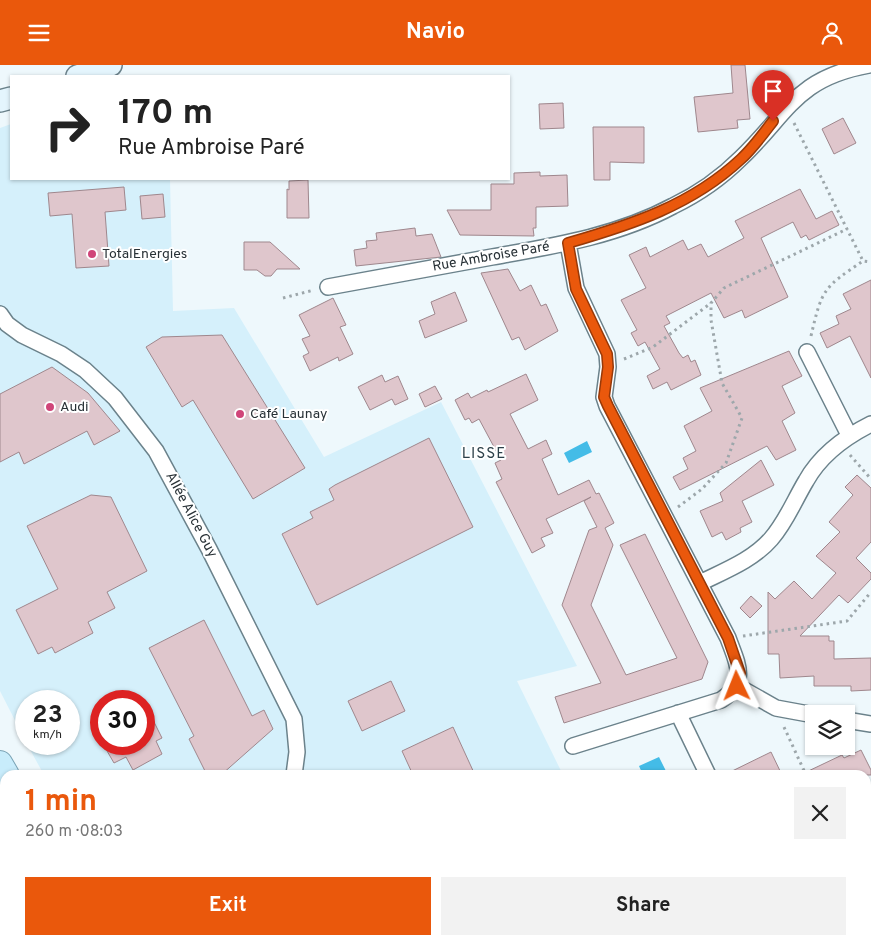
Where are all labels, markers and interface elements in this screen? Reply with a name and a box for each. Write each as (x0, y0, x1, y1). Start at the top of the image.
icon: menu (25, 19, 53, 47)
text: Navio (406, 19, 465, 46)
icon: person (818, 19, 846, 47)
pin (752, 70, 794, 121)
icon: arrive (759, 77, 787, 105)
text: 170 m (118, 92, 213, 136)
icon: right (35, 95, 100, 160)
text: Rue Ambroise Paré (118, 135, 305, 162)
street label: Rue Ambroise Paré (431, 238, 551, 276)
place label: TotalEnergies (102, 246, 187, 263)
marker: TotalEnergies (86, 248, 98, 260)
place label: Audi (60, 399, 89, 416)
marker: Audi (44, 401, 56, 413)
place label: Café Launay (250, 406, 327, 423)
marker: Café Launay (234, 408, 246, 420)
district label: LISSE (462, 445, 506, 464)
street label: Allée Alice Guy (161, 469, 221, 561)
position arrow (710, 659, 762, 711)
speed limit sign: 30 (90, 690, 155, 755)
text: 23 (32, 700, 63, 732)
map controls (805, 705, 855, 755)
button: layers (805, 705, 855, 755)
text: km/h (33, 727, 62, 743)
text: 1 min (25, 784, 97, 821)
button: close (794, 787, 846, 839)
text: 260 m · 08:03 (25, 822, 123, 842)
button: Exit (25, 877, 431, 935)
button: Share (441, 877, 846, 935)

